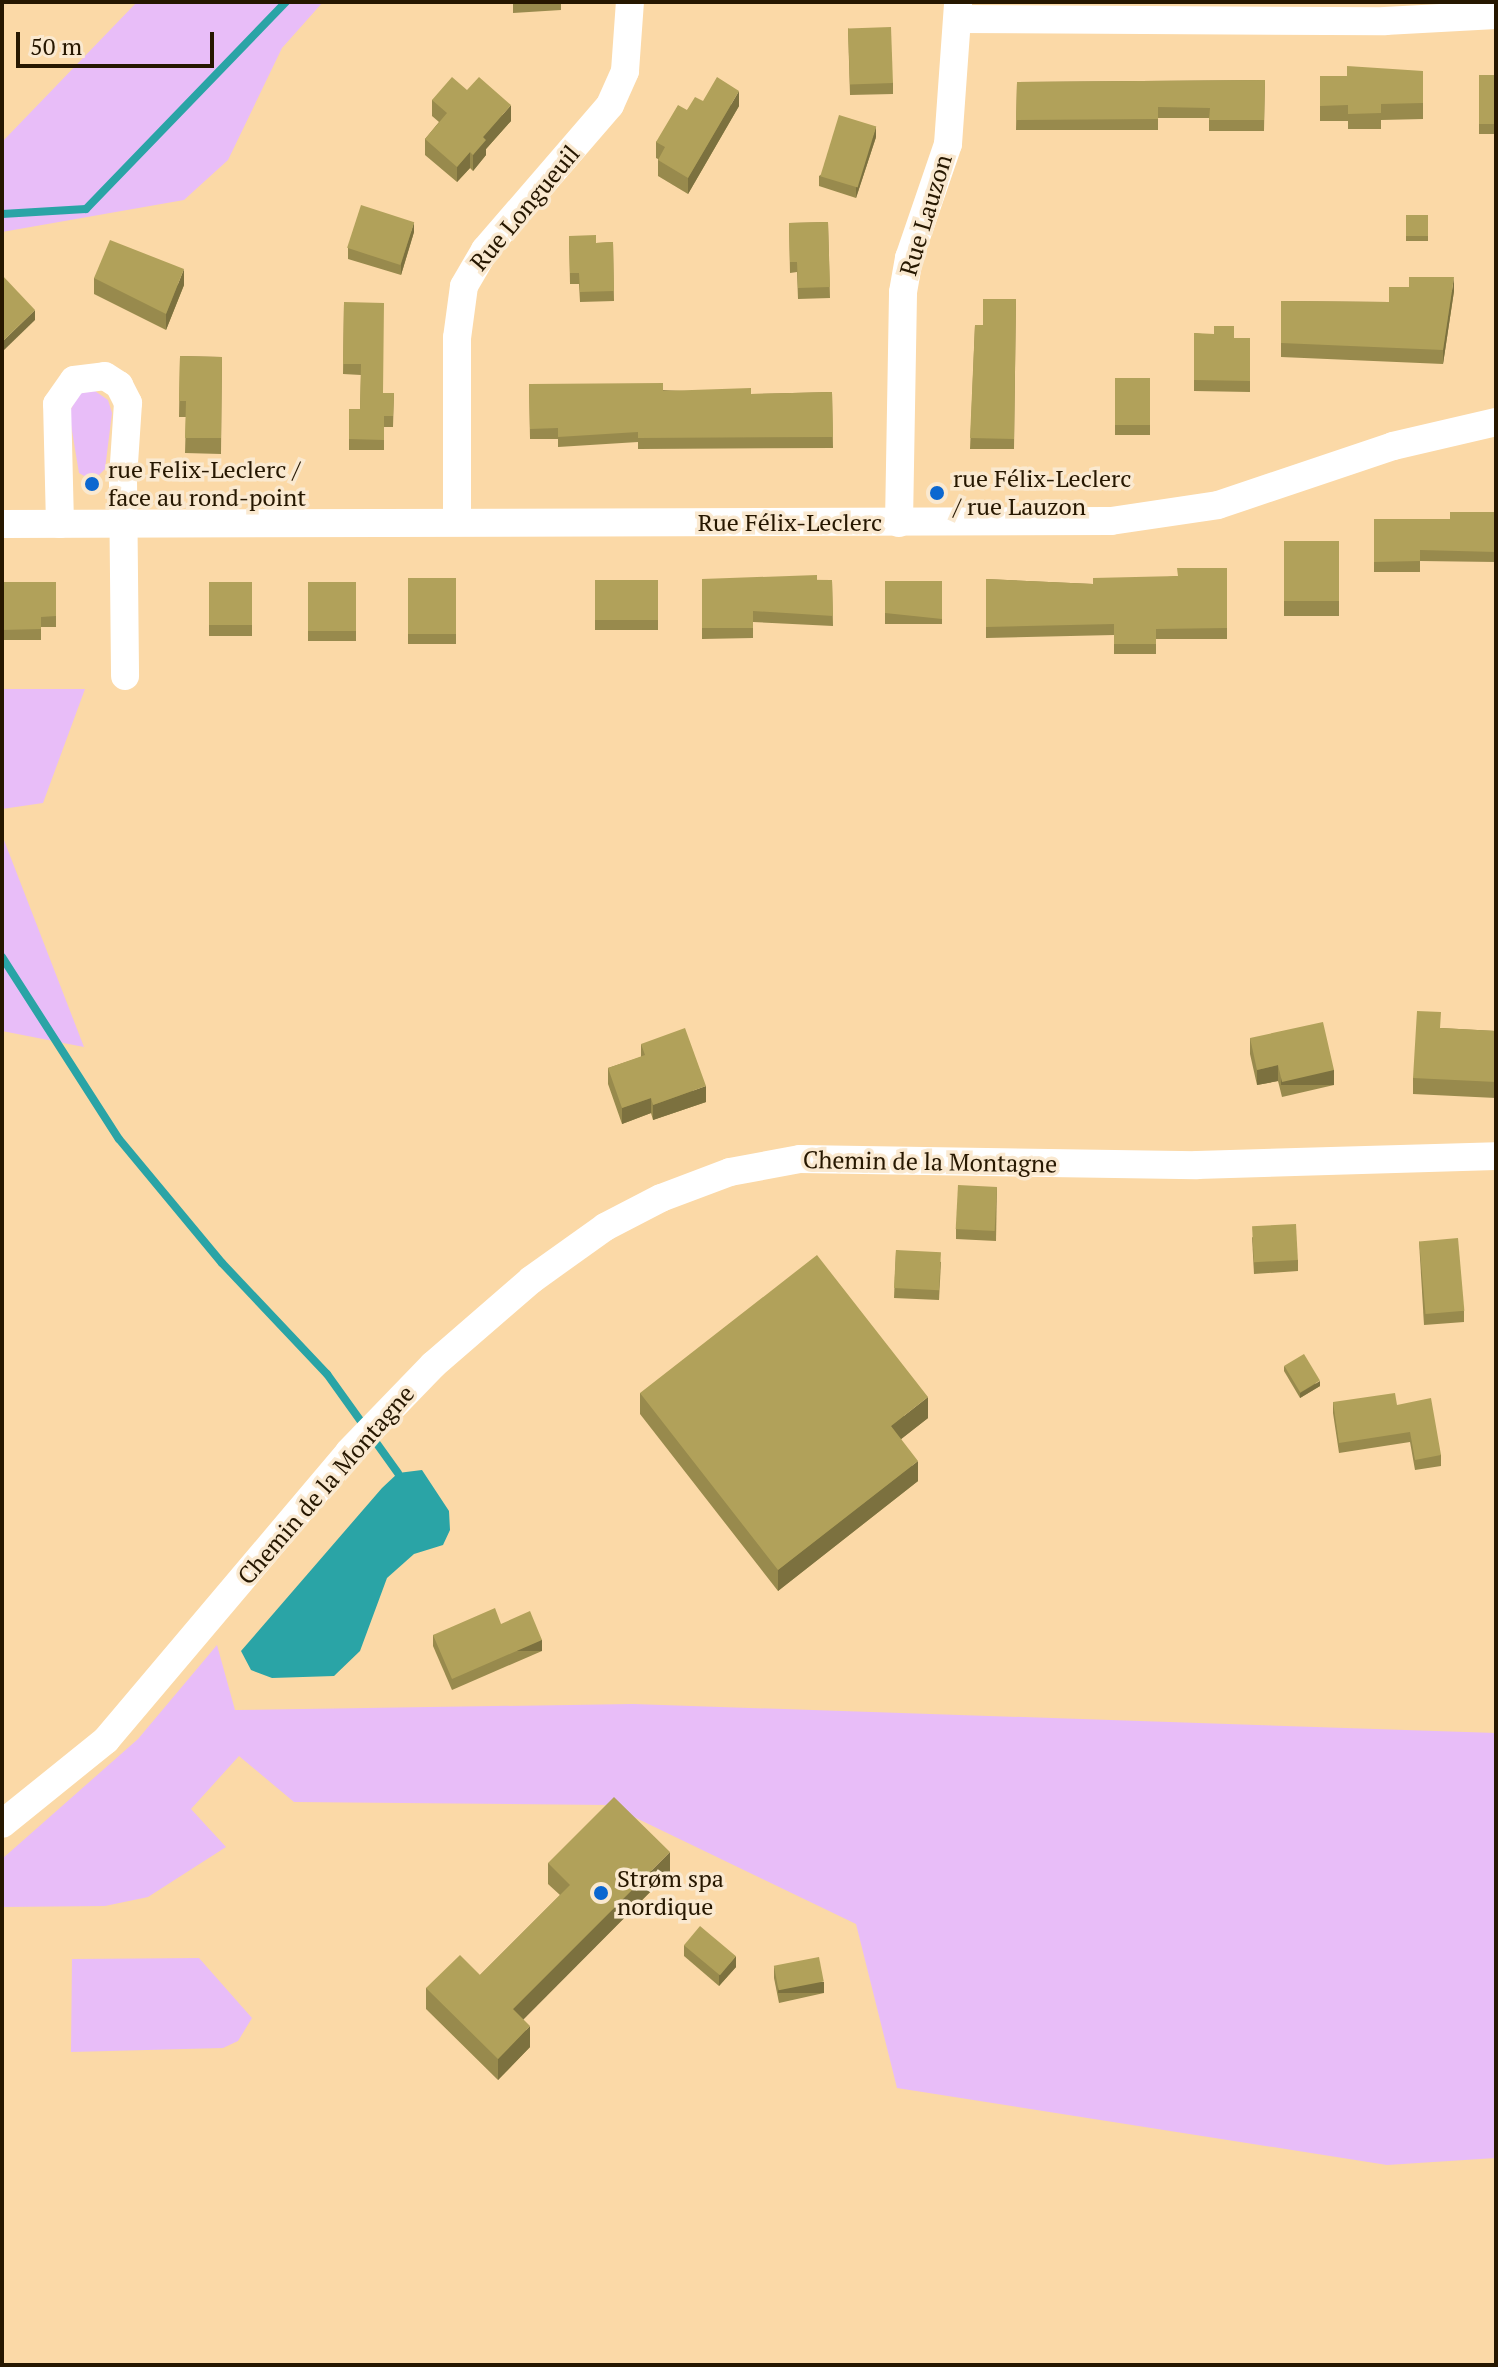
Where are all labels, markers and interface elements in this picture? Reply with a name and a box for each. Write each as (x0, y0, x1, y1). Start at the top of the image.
scale bar (20, 16, 218, 66)
text: 50 m (30, 30, 82, 62)
street label: Rue Longueuil (464, 140, 586, 276)
street label: Rue Lauzon (894, 151, 958, 279)
place label: rue Felix-Leclerc / face au rond-point (108, 456, 306, 512)
place label: rue Félix-Leclerc / rue Lauzon (953, 465, 1132, 521)
marker: rue Felix-Leclerc / face au rond-point (83, 475, 101, 493)
marker: rue Félix-Leclerc / rue Lauzon (928, 484, 946, 502)
street label: Rue Félix-Leclerc (698, 509, 882, 537)
street label: Chemin de la Montagne (803, 1145, 1057, 1179)
street label: Chemin de la Montagne (232, 1380, 420, 1590)
place label: Strøm spa nordique (617, 1865, 724, 1921)
marker: Strøm spa nordique (592, 1884, 610, 1902)

